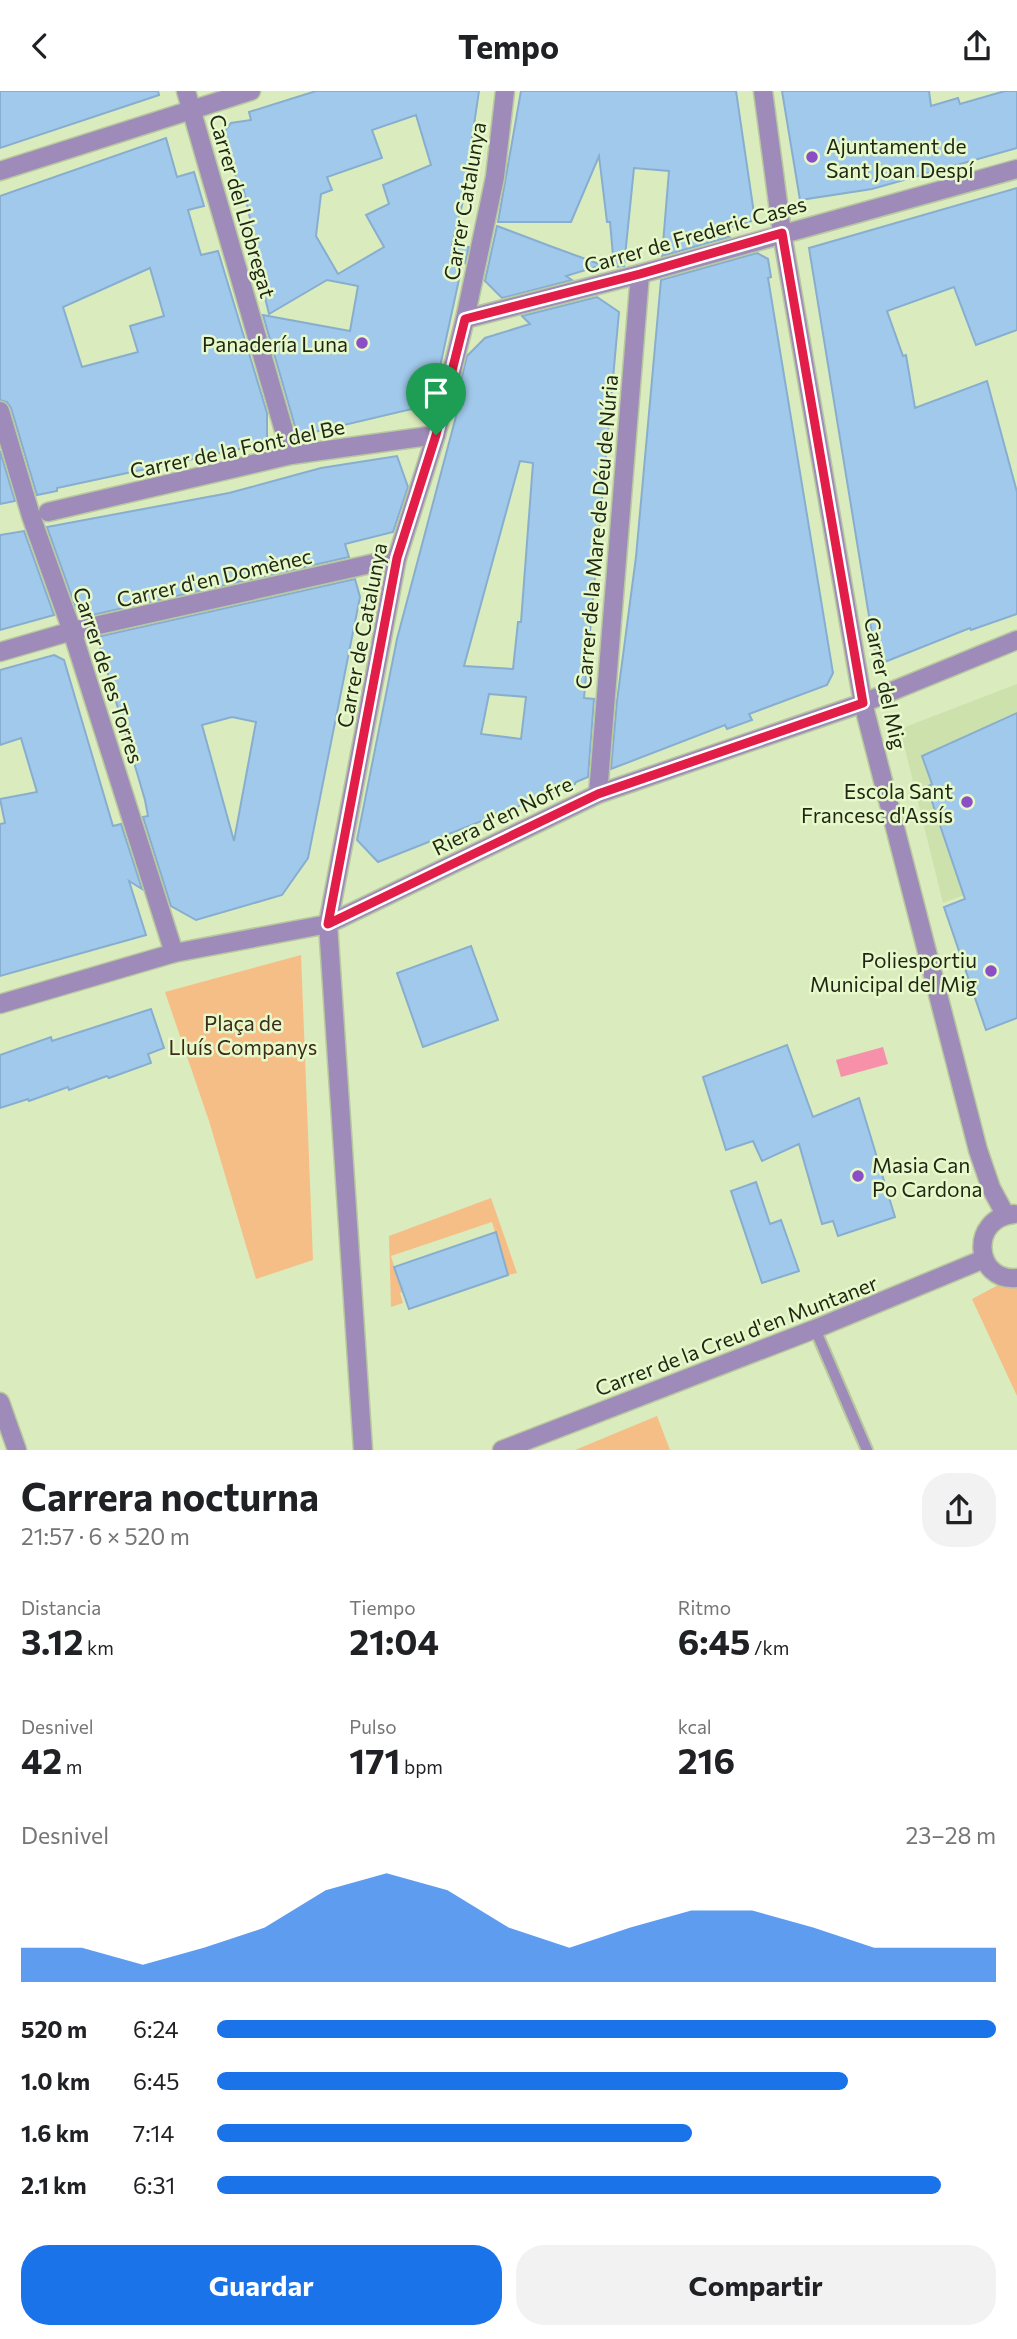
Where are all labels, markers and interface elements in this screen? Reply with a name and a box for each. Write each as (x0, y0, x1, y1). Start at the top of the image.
text: Tempo (458, 26, 559, 66)
icon: back (21, 27, 59, 65)
icon: share (958, 27, 996, 65)
street label: Carrer del Llobregat (205, 111, 281, 301)
street label: Carrer Catalunya (438, 120, 490, 282)
place label: Ajuntament de Sant Joan Despí (826, 133, 974, 182)
marker: Ajuntament de Sant Joan Despí (804, 149, 820, 165)
street label: Carrer de Frederic Cases (581, 190, 809, 278)
place label: Panadería Luna (202, 331, 348, 356)
marker: Panadería Luna (354, 335, 370, 351)
pin (406, 363, 466, 435)
icon: arrive (417, 374, 455, 412)
street label: Carrer de la Mare de Déu de Núria (570, 374, 622, 690)
street label: Carrer de la Font del Be (127, 413, 347, 483)
street label: Carrer de Catalunya (331, 540, 391, 730)
street label: Carrer d'en Domènec (114, 542, 314, 612)
street label: Carrer de les Torres (69, 584, 149, 766)
street label: Carrer del Mig (860, 615, 912, 751)
street label: Riera d'en Nofre (428, 770, 576, 860)
place label: Escola Sant Francesc d'Assís (801, 778, 953, 827)
marker: Escola Sant Francesc d'Assís (959, 794, 975, 810)
place label: Poliesportiu Municipal del Mig (810, 947, 977, 996)
marker: Poliesportiu Municipal del Mig (983, 963, 999, 979)
park label: Plaça de Lluís Companys (169, 1010, 317, 1059)
place label: Masia Can Po Cardona (872, 1152, 982, 1201)
marker: Masia Can Po Cardona (850, 1168, 866, 1184)
street label: Carrer de la Creu d'en Muntaner (591, 1269, 881, 1401)
text: Carrera nocturna (21, 1472, 319, 1519)
button: share (922, 1473, 996, 1547)
text: 21:57 · 6 × 520 m (21, 1522, 190, 1550)
text: Distancia (21, 1596, 101, 1619)
text: Tiempo (349, 1596, 416, 1619)
text: Ritmo (678, 1596, 731, 1619)
text: 3.12 (21, 1619, 83, 1662)
text: 21:04 (349, 1619, 439, 1662)
text: 6:45 (678, 1619, 750, 1662)
text: km (83, 1636, 114, 1659)
text: /km (750, 1636, 789, 1659)
text: Desnivel (21, 1715, 94, 1738)
text: Pulso (349, 1715, 397, 1738)
text: kcal (678, 1715, 712, 1738)
text: 42 (21, 1738, 62, 1781)
text: 171 (349, 1738, 400, 1781)
text: 216 (678, 1738, 735, 1781)
text: m (62, 1755, 82, 1778)
text: bpm (400, 1755, 443, 1778)
text: Desnivel (21, 1821, 109, 1849)
text: 23–28 m (905, 1821, 996, 1849)
text: 520 m (21, 2015, 87, 2043)
text: 6:24 (133, 2015, 179, 2043)
text: 1.0 km (21, 2067, 90, 2095)
text: 6:45 (133, 2067, 179, 2095)
text: 1.6 km (21, 2119, 89, 2147)
text: 7:14 (133, 2119, 174, 2147)
text: 2.1 km (21, 2171, 87, 2199)
text: 6:31 (133, 2171, 175, 2199)
button: Guardar (21, 2245, 502, 2325)
button: Compartir (516, 2245, 996, 2325)

